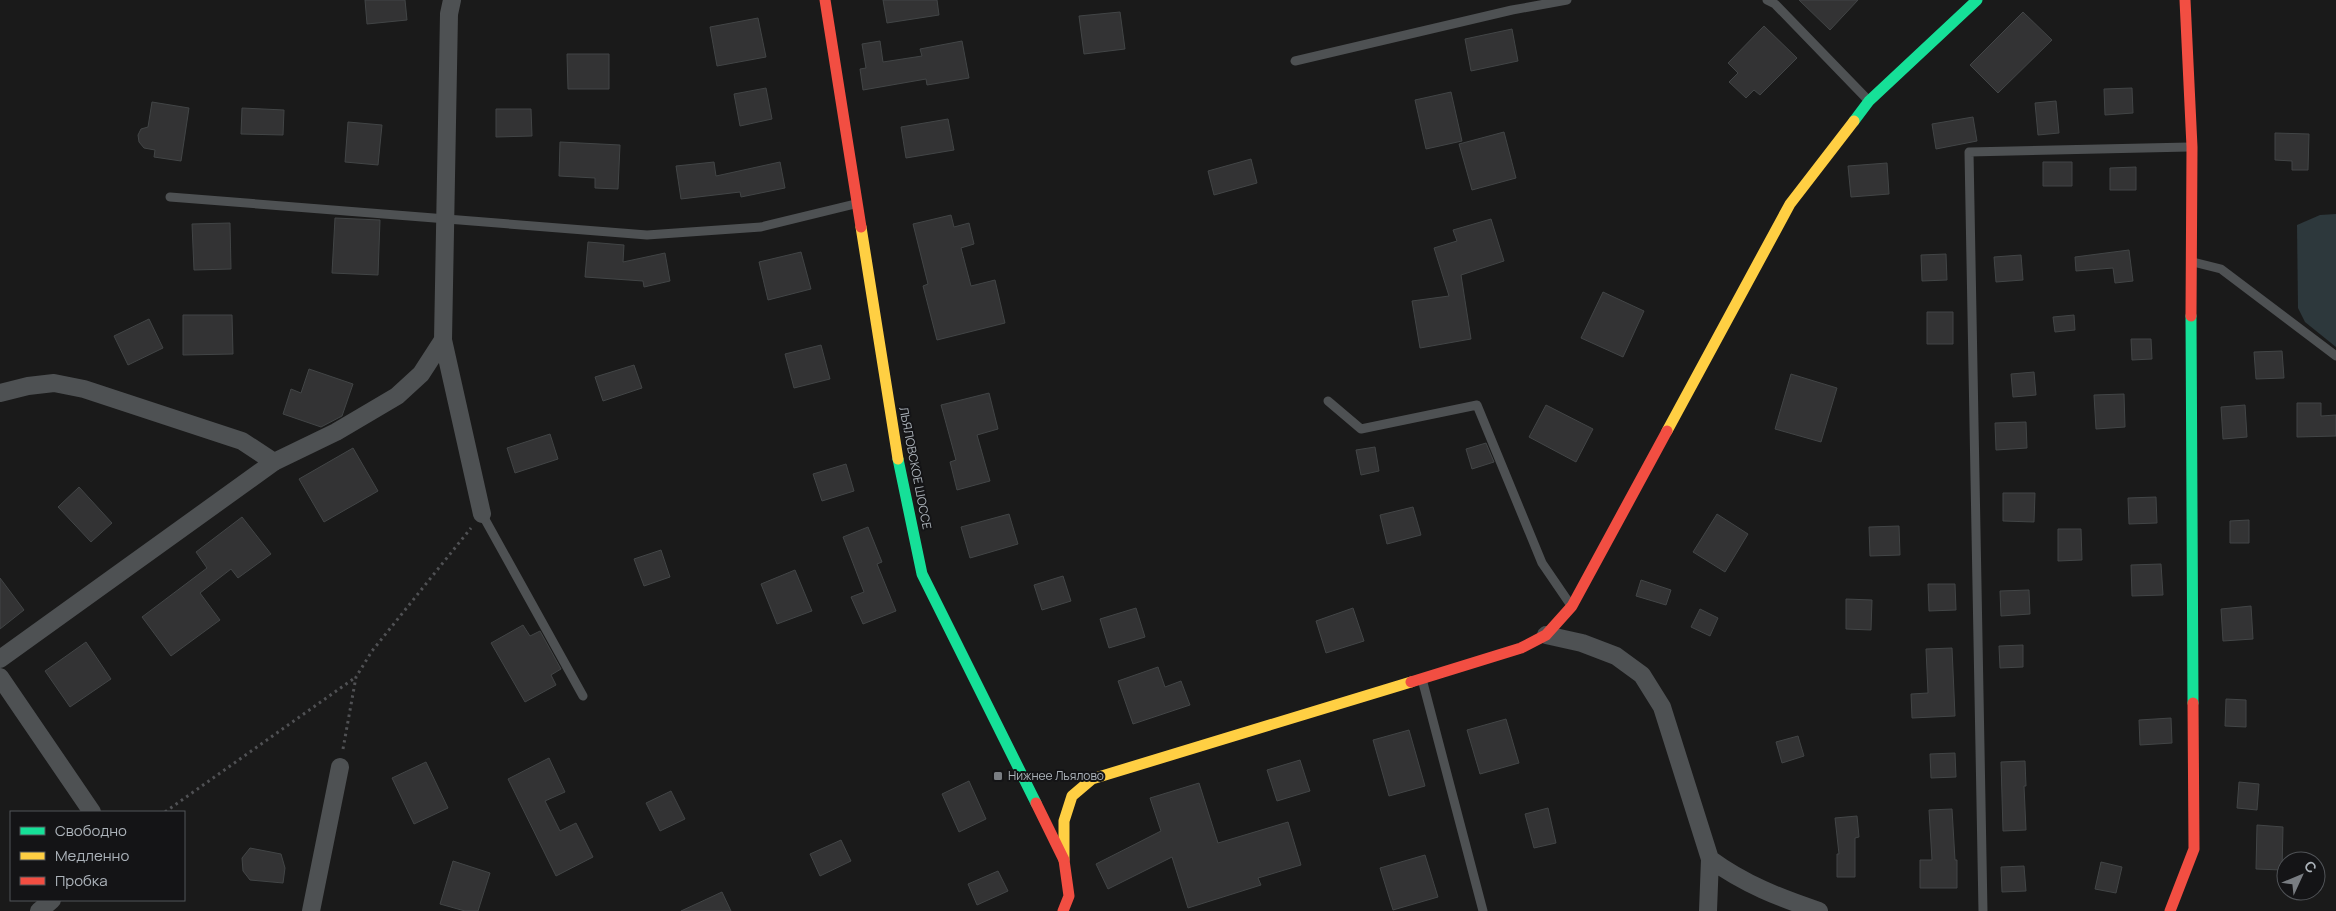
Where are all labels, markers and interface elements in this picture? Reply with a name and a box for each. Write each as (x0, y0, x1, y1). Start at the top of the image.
street label: ЛЬЯЛОВСКОЕ ШОССЕ (895, 405, 936, 531)
place label: Нижнее Льялово (1008, 767, 1104, 784)
marker: Нижнее Льялово (992, 770, 1004, 782)
legend (10, 811, 185, 901)
text: Свободно (55, 820, 127, 841)
text: Медленно (55, 845, 129, 866)
north arrow (2276, 851, 2326, 901)
text: С (2300, 856, 2321, 877)
text: Пробка (55, 870, 108, 891)

